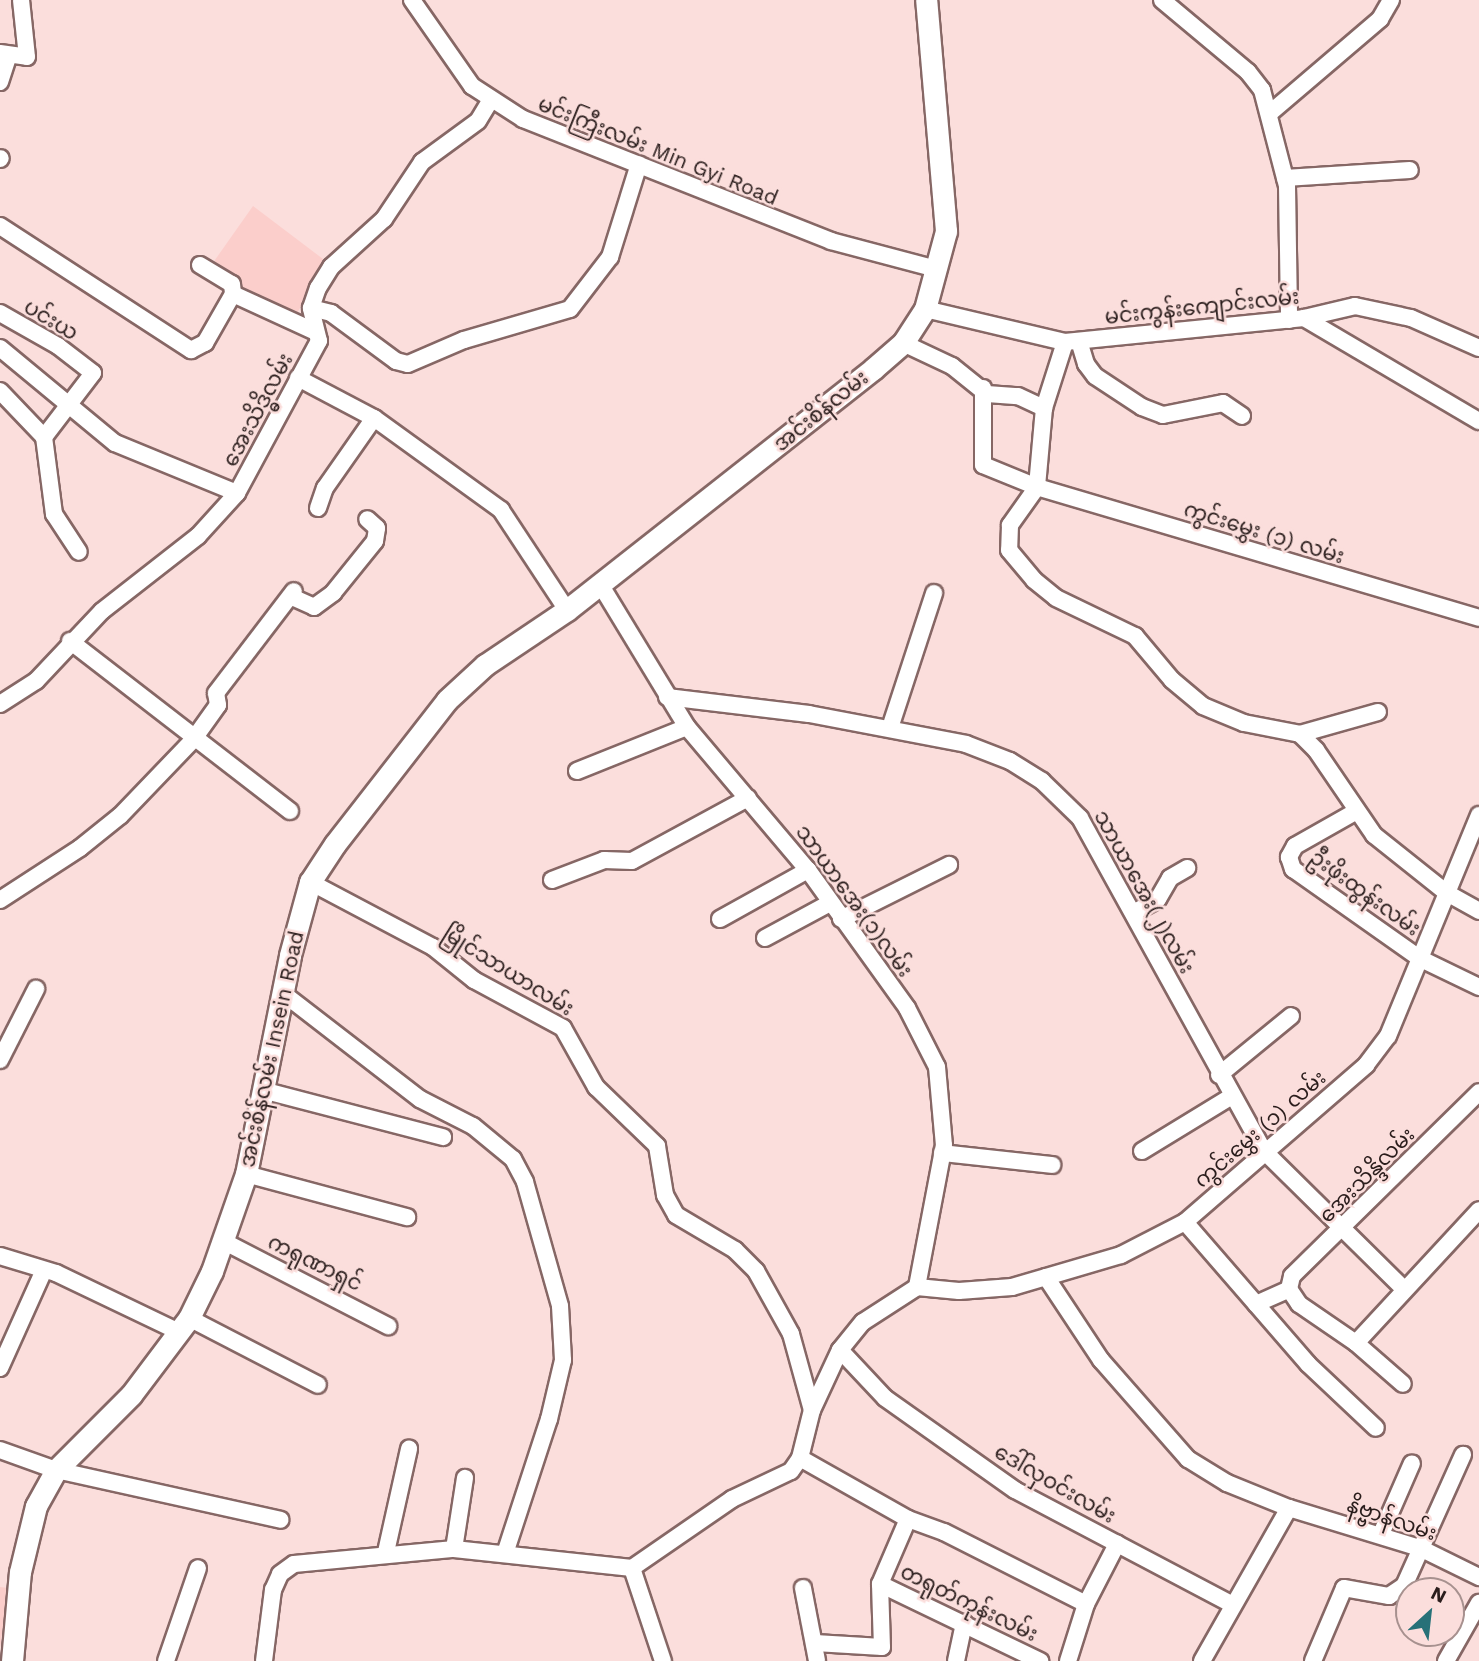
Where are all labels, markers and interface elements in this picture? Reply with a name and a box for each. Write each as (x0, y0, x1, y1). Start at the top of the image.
street label: မင်းကြီးလမ်း Min Gyi Road (534, 91, 782, 211)
street label: မင်းကွန်းကျောင်းလမ်း (1103, 284, 1301, 330)
street label: ပင်းယ (19, 294, 83, 346)
street label: အေးသိဒ္ဓိလမ်း (218, 349, 298, 471)
street label: အင်းစိန်လမ်း (769, 365, 873, 457)
street label: ကွင်းမွှေး (၁) လမ်း (1181, 497, 1347, 569)
street label: သာယာအေး(၂)လမ်း (1089, 806, 1199, 978)
street label: သာယာအေး(၁)လမ်း (790, 820, 918, 982)
street label: ဦးဖိုးထွန်းလမ်း (1305, 844, 1425, 942)
street label: မြိုင်သာယာလမ်း (438, 921, 578, 1021)
street label: အင်းစိန်လမ်း Insein Road (235, 928, 309, 1170)
street label: ကွင်းမွှေး (၁) လမ်း (1189, 1065, 1331, 1193)
street label: အေးသိန္ဒိလမ်း (1314, 1122, 1420, 1228)
street label: ကရုဏာရှင် (264, 1229, 366, 1297)
street label: ဒေါ်လှဝင်းလမ်း (990, 1439, 1120, 1529)
street label: နိဗ္ဗာန်လမ်း (1344, 1492, 1440, 1546)
street label: တရုတ်ကုန်းလမ်း (896, 1559, 1042, 1647)
north arrow (1395, 1577, 1465, 1647)
text: N (1427, 1581, 1450, 1608)

